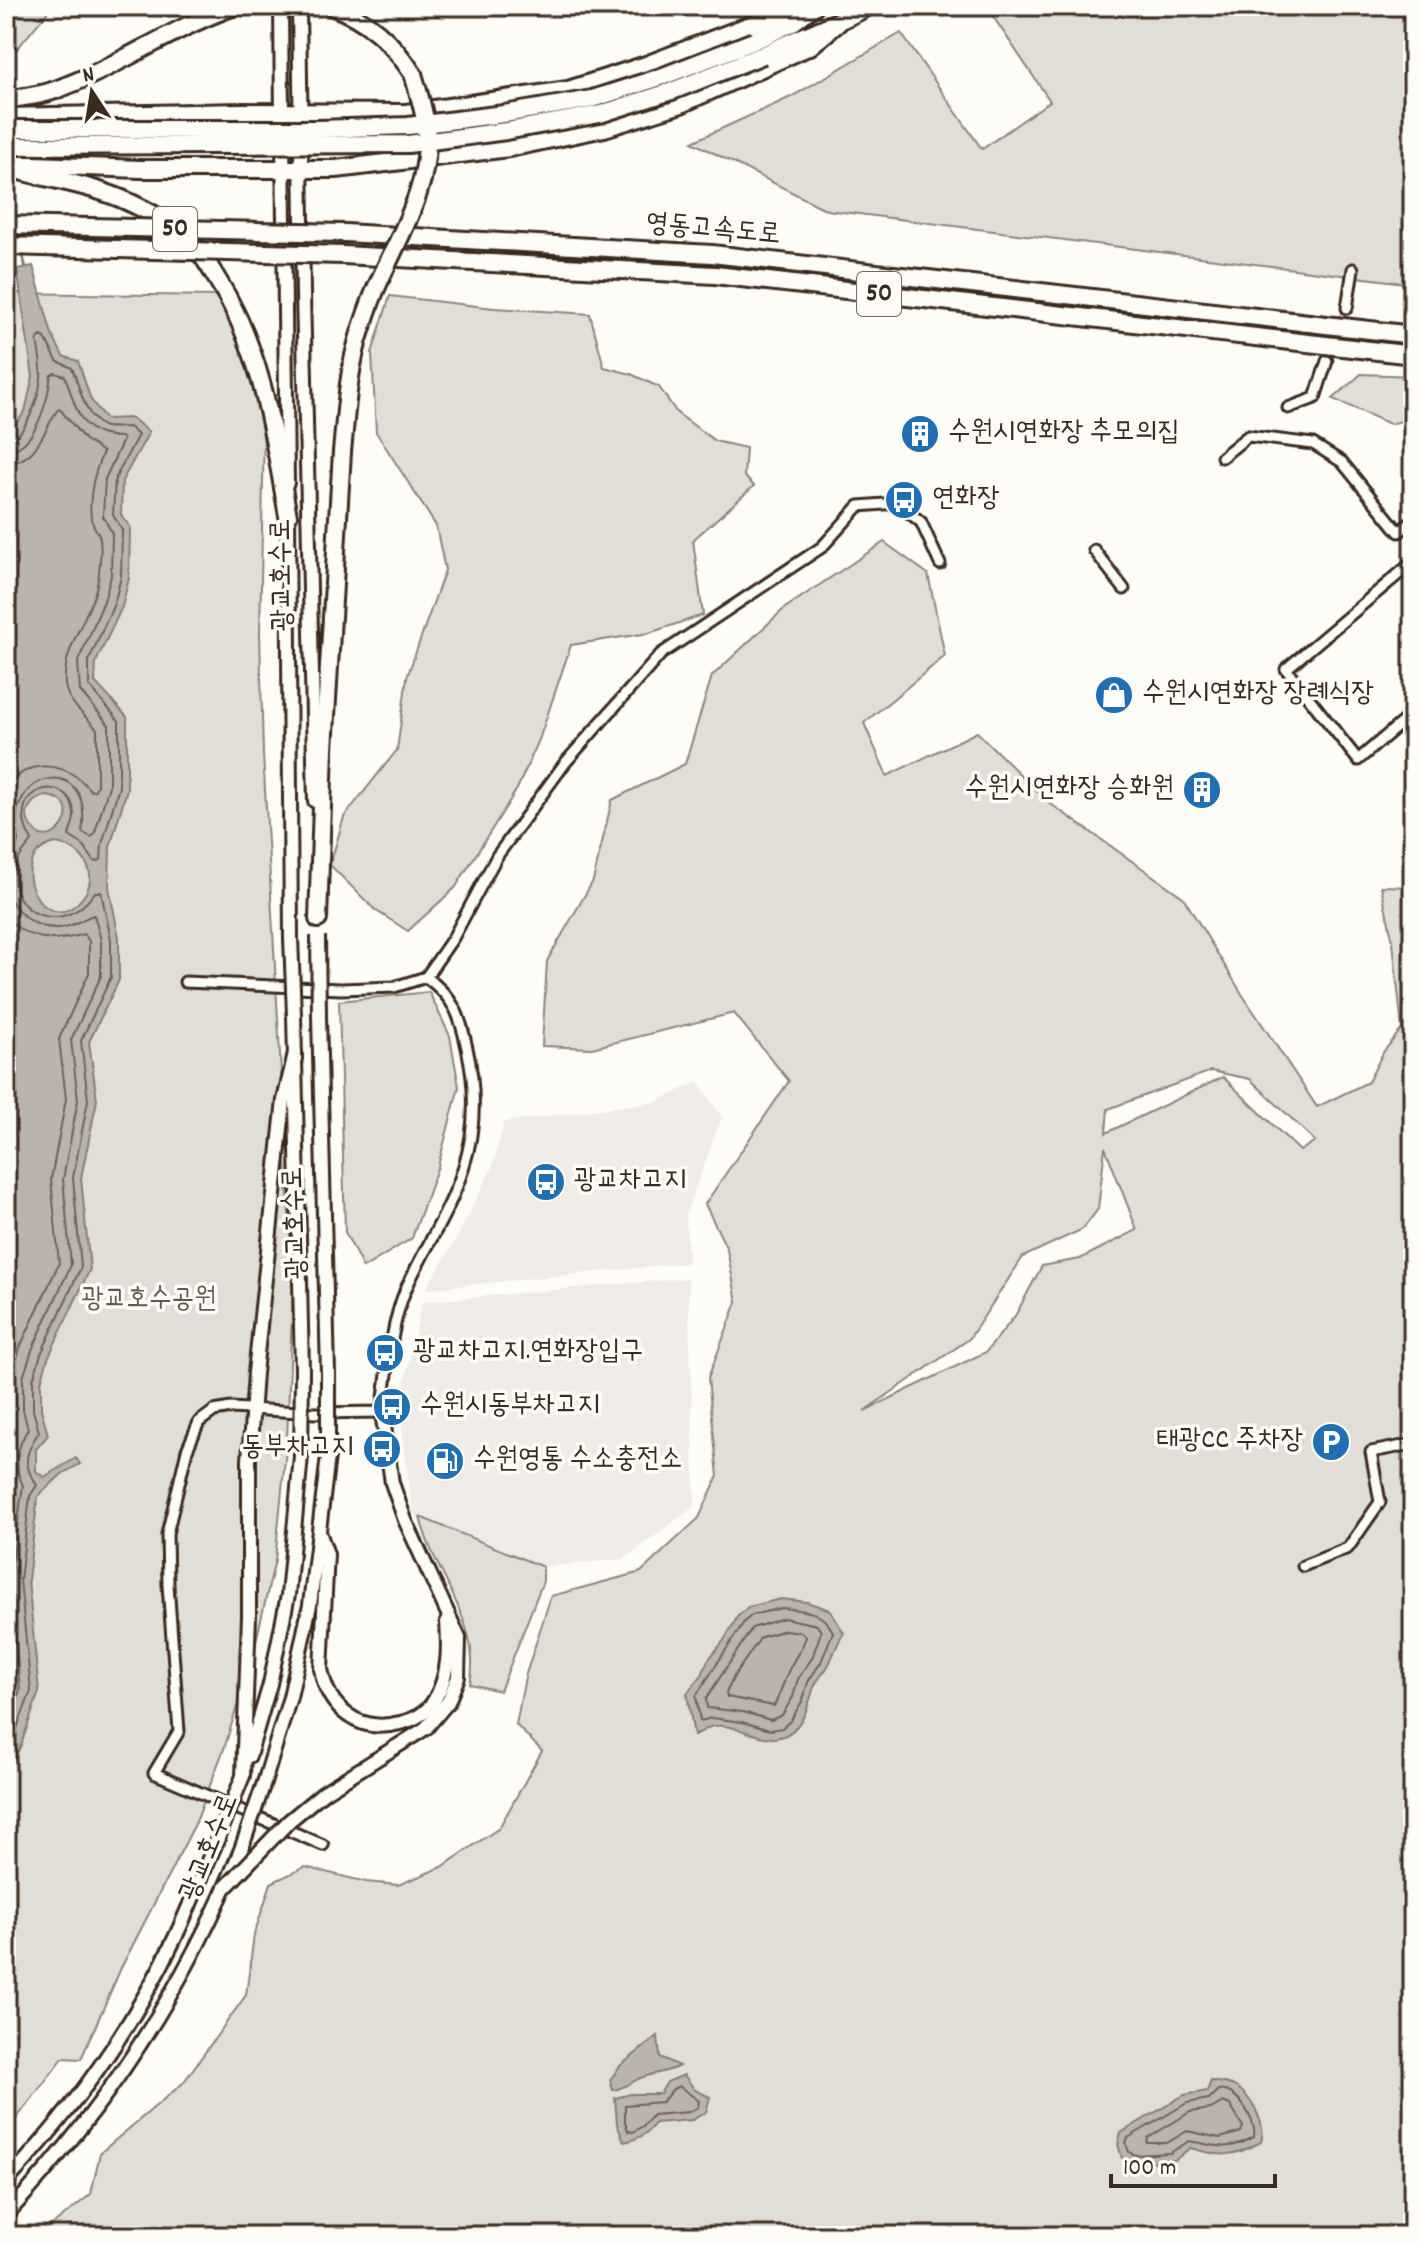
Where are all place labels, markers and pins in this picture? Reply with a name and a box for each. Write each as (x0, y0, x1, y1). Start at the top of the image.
building icon: 수원시연화장 추모의집 (899, 413, 941, 455)
place label: 수원시연화장 추모의집 (948, 414, 1180, 454)
bus stop icon: 연화장 (883, 479, 925, 521)
place label: 연화장 (932, 480, 1000, 520)
shop icon: 수원시연화장 장례식장 (1093, 674, 1135, 716)
place label: 수원시연화장 장례식장 (1142, 675, 1374, 715)
building icon: 수원시연화장 승화원 (1181, 769, 1223, 811)
place label: 수원시연화장 승화원 (965, 770, 1174, 810)
bus stop icon: 광교차고지 (525, 1161, 567, 1203)
place label: 광교차고지 (574, 1162, 687, 1202)
bus stop icon: 광교차고지.연화장입구 (364, 1332, 406, 1374)
place label: 광교차고지.연화장입구 (413, 1333, 643, 1373)
bus stop icon: 수원시동부차고지 (371, 1386, 413, 1428)
place label: 수원시동부차고지 (420, 1387, 600, 1427)
parking icon: 태광CC 주차장 (1310, 1421, 1352, 1463)
place label: 태광CC 주차장 (1156, 1422, 1303, 1462)
bus stop icon: 동부차고지 (361, 1428, 403, 1470)
place label: 동부차고지 (241, 1429, 354, 1469)
fuel station icon: 수원영통 수소충전소 (424, 1440, 466, 1482)
place label: 수원영통 수소충전소 (473, 1441, 682, 1481)

